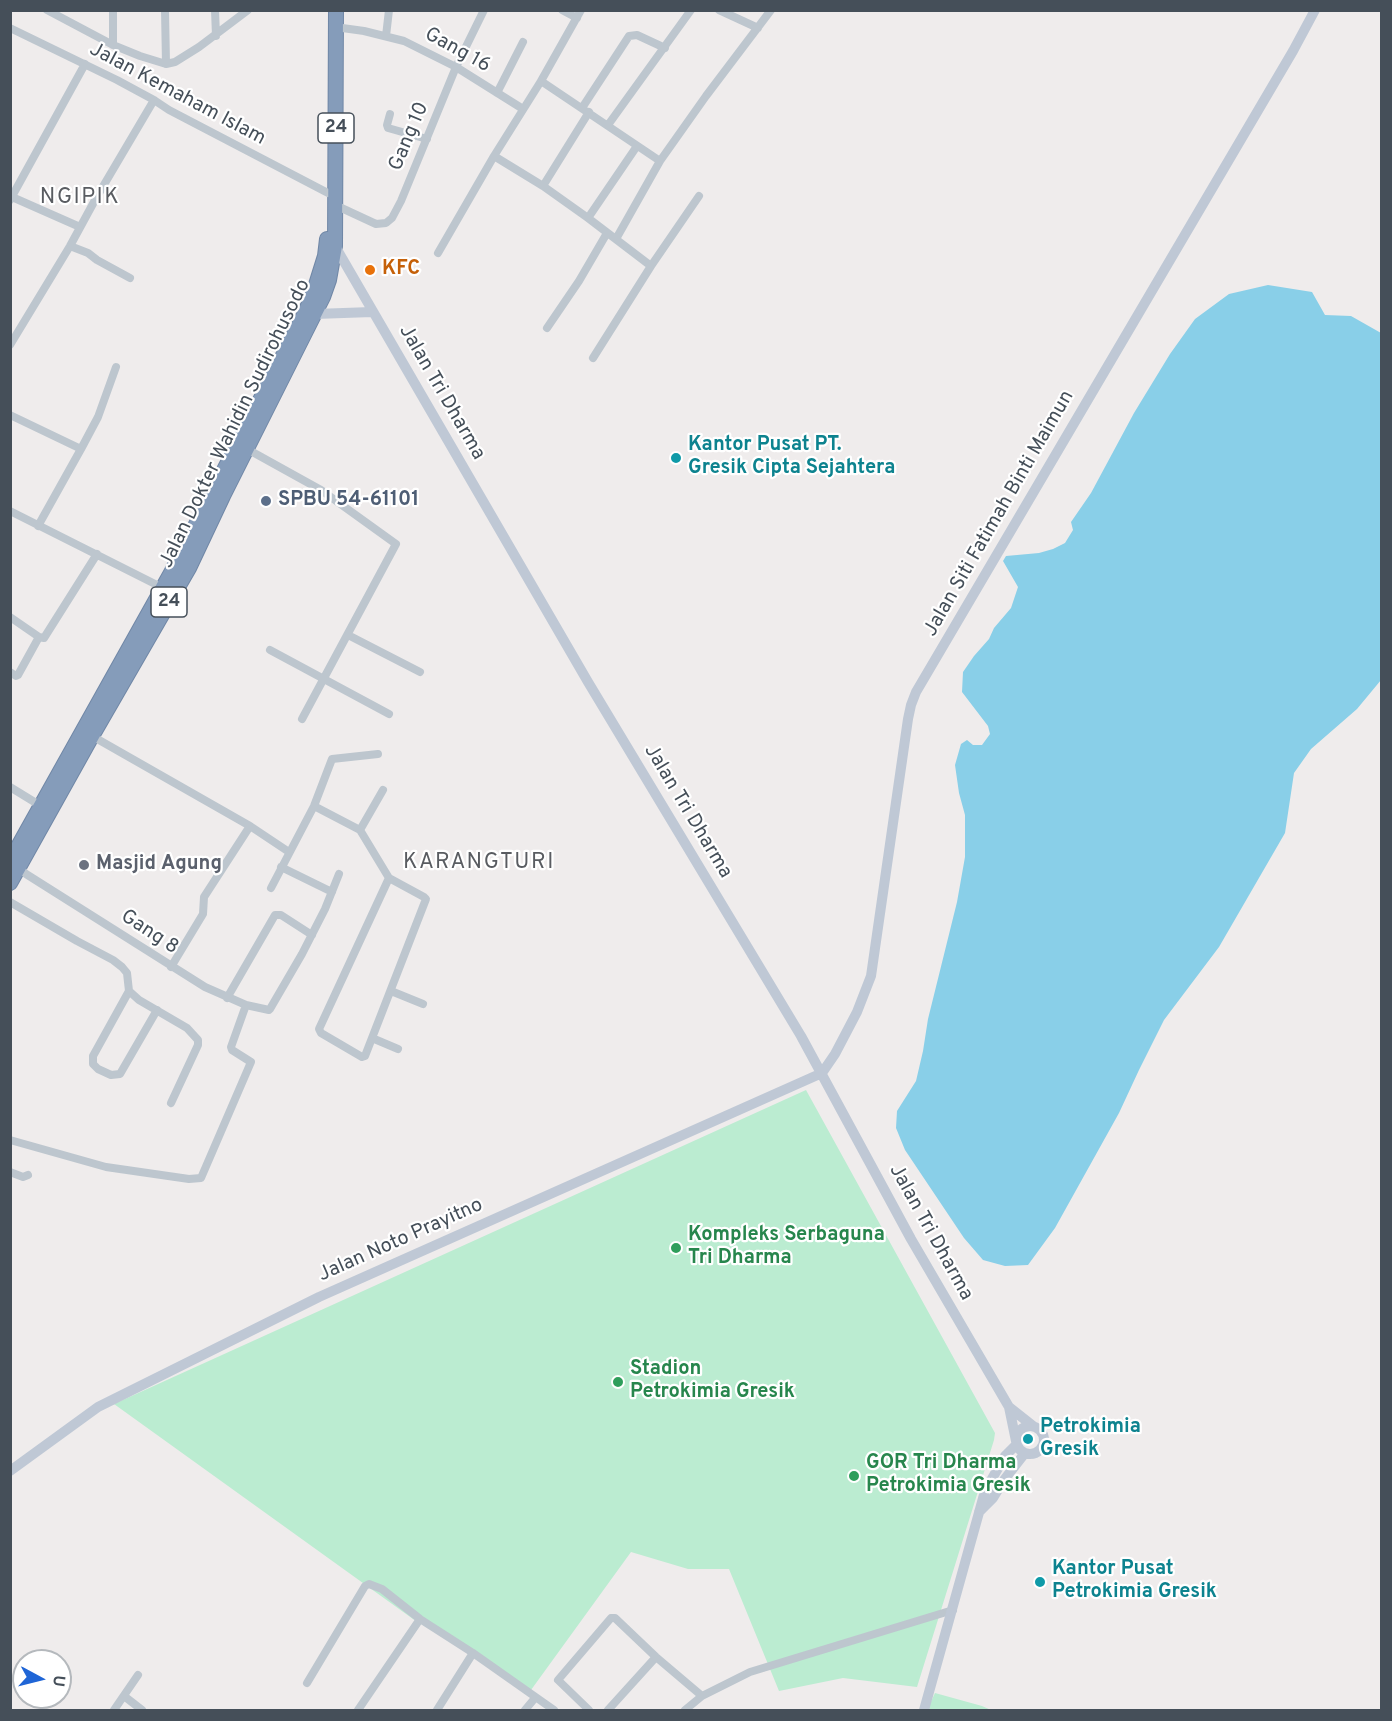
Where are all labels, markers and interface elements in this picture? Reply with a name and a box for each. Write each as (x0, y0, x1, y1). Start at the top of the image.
street label: Gang 16 (420, 23, 494, 79)
street label: Jalan Kemaham Islam (85, 38, 269, 152)
street label: Gang 10 (385, 99, 435, 175)
road number: 24 (318, 113, 354, 143)
district label: NGIPIK (40, 186, 120, 212)
place label: KFC (382, 258, 420, 282)
marker: KFC (363, 263, 377, 277)
street label: Jalan Dokter Wahidin Sudirohusodo (155, 276, 317, 572)
street label: Jalan Tri Dharma (393, 321, 489, 465)
street label: Jalan Siti Fatimah Binti Maimun (920, 387, 1080, 641)
place label: Kantor Pusat PT. Gresik Cipta Sejahtera (688, 434, 895, 481)
marker: Kantor Pusat PT. Gresik Cipta Sejahtera (669, 451, 683, 465)
place label: SPBU 54-61101 (278, 489, 419, 513)
marker: SPBU 54-61101 (259, 494, 273, 508)
road number: 24 (151, 587, 187, 617)
street label: Jalan Tri Dharma (638, 741, 736, 883)
district label: KARANGTURI (403, 851, 555, 877)
place label: Masjid Agung (96, 853, 222, 877)
marker: Masjid Agung (77, 858, 91, 872)
street label: Gang 8 (116, 905, 182, 961)
street label: Jalan Tri Dharma (883, 1161, 977, 1305)
street label: Jalan Noto Prayitno (315, 1194, 487, 1288)
place label: Kompleks Serbaguna Tri Dharma (688, 1224, 885, 1271)
marker: Kompleks Serbaguna Tri Dharma (669, 1241, 683, 1255)
place label: Stadion Petrokimia Gresik (630, 1358, 795, 1405)
marker: Stadion Petrokimia Gresik (611, 1375, 625, 1389)
place label: Petrokimia Gresik (1040, 1416, 1141, 1463)
marker: Petrokimia Gresik (1021, 1432, 1035, 1446)
place label: GOR Tri Dharma Petrokimia Gresik (866, 1452, 1031, 1499)
marker: GOR Tri Dharma Petrokimia Gresik (847, 1469, 861, 1483)
place label: Kantor Pusat Petrokimia Gresik (1052, 1558, 1217, 1605)
marker: Kantor Pusat Petrokimia Gresik (1033, 1575, 1047, 1589)
north arrow (12, 1649, 72, 1709)
text: U (47, 1674, 69, 1688)

